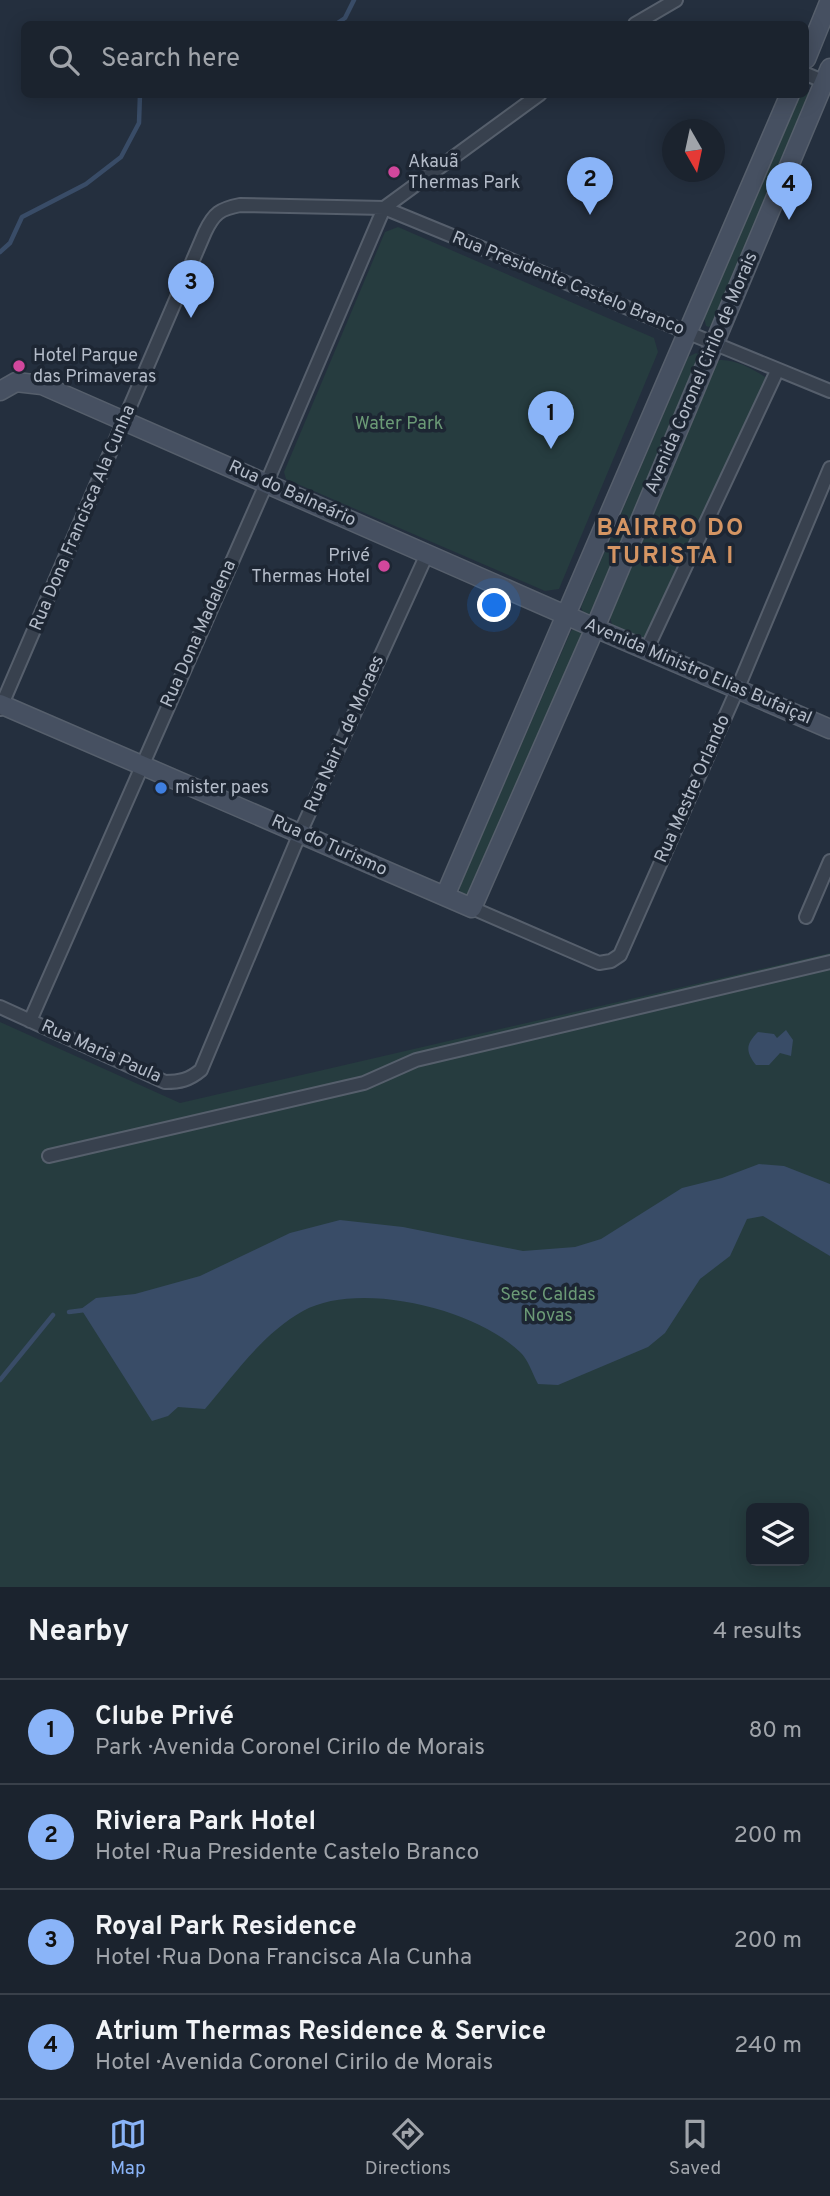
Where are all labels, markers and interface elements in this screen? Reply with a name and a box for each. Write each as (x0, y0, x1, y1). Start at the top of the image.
search box (21, 21, 809, 98)
icon: search (45, 41, 83, 79)
text: Search here (101, 43, 240, 76)
north arrow (662, 119, 725, 182)
place label: Akauã Thermas Park (408, 151, 520, 195)
pin: 2 (567, 157, 613, 215)
pin: 4 (766, 162, 812, 220)
marker: Akauã Thermas Park (386, 164, 402, 180)
street label: Rua Presidente Castelo Branco (448, 227, 688, 341)
street label: Avenida Coronel Cirilo de Morais (641, 249, 763, 497)
pin: 3 (168, 260, 214, 318)
place label: Hotel Parque das Primaveras (33, 345, 156, 389)
marker: Hotel Parque das Primaveras (11, 358, 27, 374)
pin: 1 (528, 391, 574, 449)
street label: Rua Dona Francisca Ala Cunha (25, 402, 141, 634)
park label: Water Park (355, 413, 443, 436)
street label: Rua do Balneário (225, 456, 359, 532)
district label: BAIRRO DO TURISTA I (597, 514, 745, 572)
place label: Privé Thermas Hotel (251, 545, 370, 589)
street label: Rua Dona Madalena (156, 557, 242, 711)
marker: Privé Thermas Hotel (376, 558, 392, 574)
your location (477, 588, 511, 622)
street label: Avenida Ministro Elias Bufaiçal (581, 614, 815, 730)
street label: Rua Nair L de Moraes (300, 652, 390, 816)
street label: Rua Mestre Orlando (650, 711, 736, 867)
place label: mister paes (175, 777, 269, 800)
marker: mister paes (153, 780, 169, 796)
street label: Rua do Turismo (267, 810, 391, 882)
street label: Rua Maria Paula (37, 1015, 165, 1089)
park label: Sesc Caldas Novas (500, 1284, 596, 1328)
map controls (746, 1503, 809, 1566)
button: layers (746, 1503, 809, 1566)
text: Nearby (28, 1614, 129, 1651)
text: 4 results (713, 1618, 802, 1647)
text: Clube Privé (95, 1701, 234, 1734)
text: 1 (46, 1717, 56, 1746)
text: 80 m (749, 1717, 802, 1746)
text: Park · Avenida Coronel Cirilo de Morais (95, 1734, 485, 1763)
text: Riviera Park Hotel (95, 1806, 316, 1839)
text: 2 (44, 1822, 58, 1851)
text: 200 m (734, 1822, 802, 1851)
text: Hotel · Rua Presidente Castelo Branco (95, 1839, 479, 1868)
text: Royal Park Residence (95, 1911, 357, 1944)
text: 3 (44, 1927, 58, 1956)
text: 200 m (734, 1927, 802, 1956)
text: Hotel · Rua Dona Francisca Ala Cunha (95, 1944, 472, 1973)
text: Atrium Thermas Residence & Service (95, 2016, 546, 2049)
text: 4 (44, 2032, 58, 2061)
text: 240 m (734, 2032, 802, 2061)
text: Hotel · Avenida Coronel Cirilo de Morais (95, 2049, 493, 2078)
tab: Map (109, 2115, 147, 2181)
tab: Directions (365, 2115, 451, 2181)
tab: Saved (669, 2115, 721, 2181)

